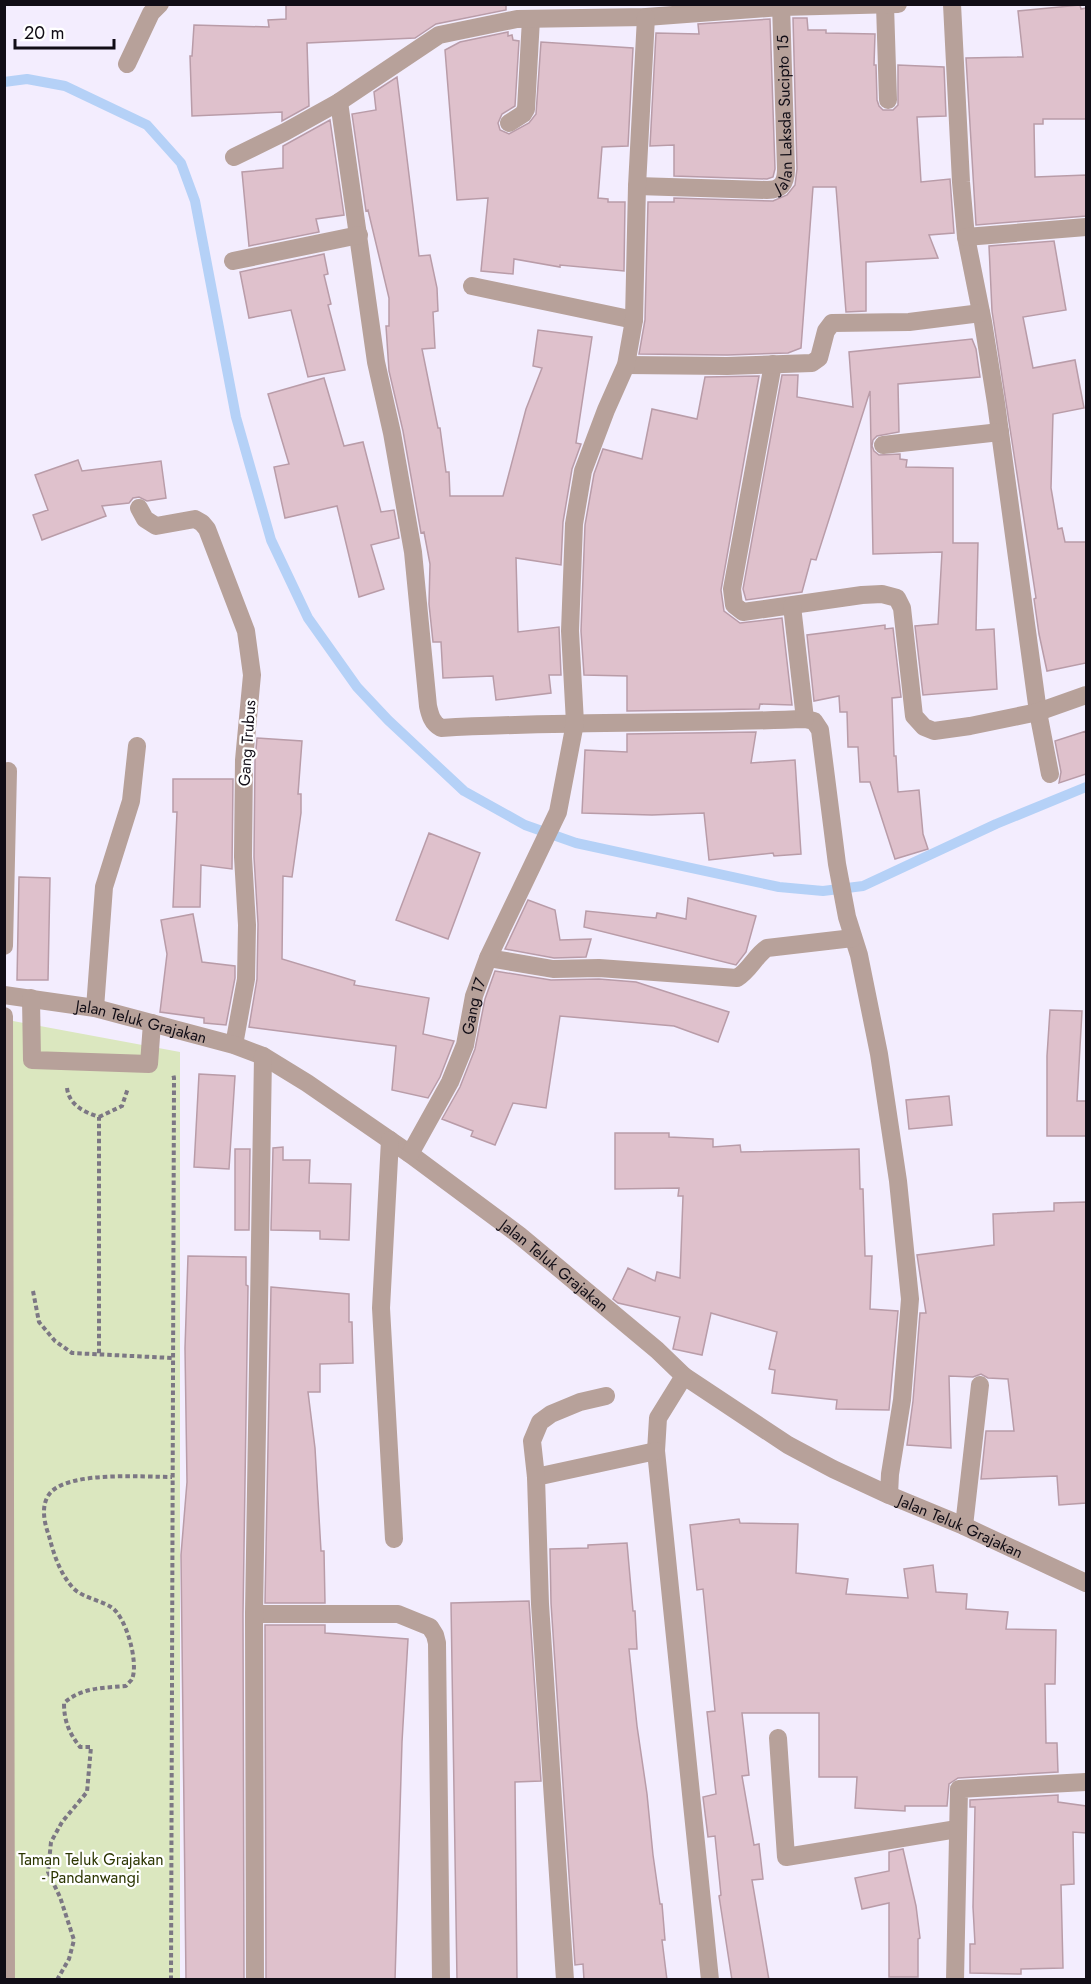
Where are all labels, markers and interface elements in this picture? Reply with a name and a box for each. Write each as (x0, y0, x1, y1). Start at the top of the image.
scale bar (15, 12, 114, 50)
text: 20 m (24, 20, 64, 46)
street label: Jalan Laksda Sucipto 15 (769, 35, 798, 200)
street label: Gang Trubus (233, 699, 261, 787)
street label: Gang 17 (456, 974, 492, 1037)
street label: Jalan Teluk Grajakan (72, 994, 209, 1049)
street label: Jalan Teluk Grajakan (494, 1212, 614, 1317)
street label: Jalan Teluk Grajakan (893, 1488, 1027, 1564)
park label: Taman Teluk Grajakan - Pandanwangi (18, 1848, 164, 1889)

